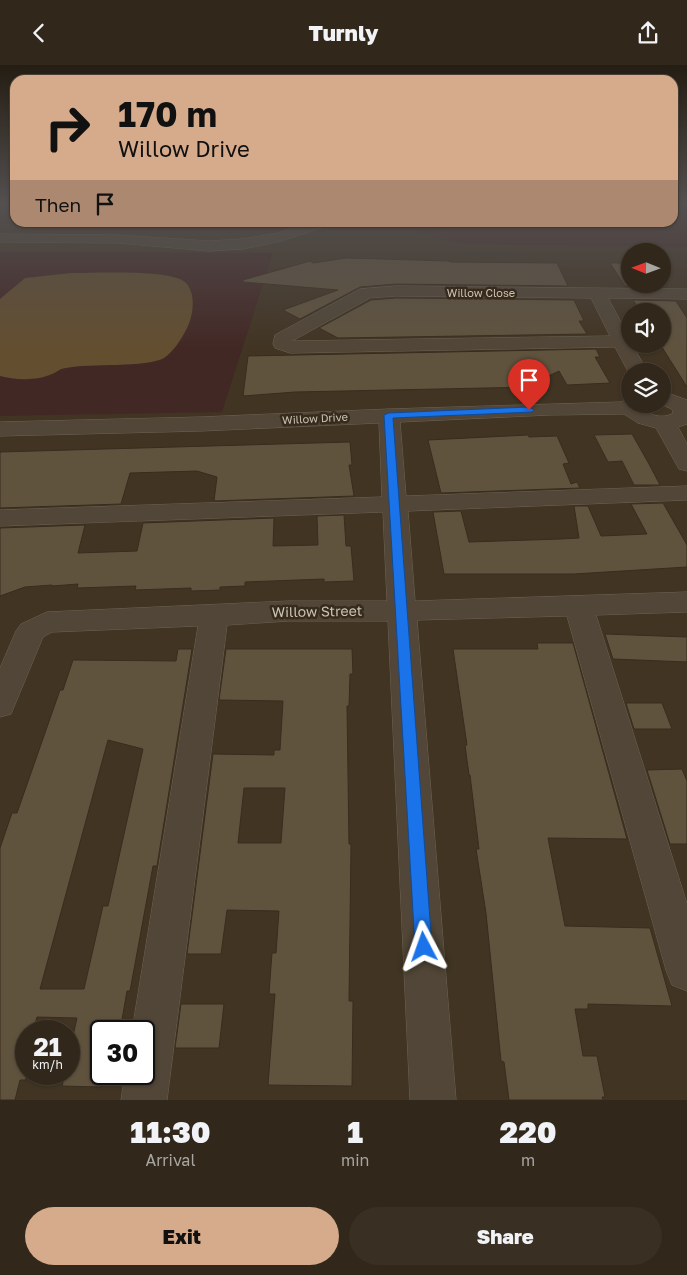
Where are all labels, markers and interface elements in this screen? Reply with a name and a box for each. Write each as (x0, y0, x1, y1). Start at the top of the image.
icon: back (25, 19, 53, 47)
text: Turnly (309, 19, 378, 46)
icon: share (634, 19, 662, 47)
text: 170 m (118, 93, 217, 135)
icon: right (35, 95, 100, 160)
text: Willow Drive (118, 135, 250, 162)
icon: arrive (91, 190, 119, 218)
text: Then (35, 193, 81, 216)
north arrow (621, 243, 671, 293)
map controls (621, 243, 671, 413)
street label: Willow Close (447, 286, 515, 299)
button: sound (621, 303, 671, 353)
pin (508, 359, 550, 410)
button: layers (621, 363, 671, 413)
icon: arrive (515, 366, 543, 394)
street label: Willow Drive (282, 410, 348, 426)
street label: Willow Street (272, 602, 362, 620)
position arrow (397, 920, 449, 972)
speed limit sign: 30 (90, 1020, 155, 1085)
text: 21 (33, 1031, 62, 1062)
text: km/h (32, 1057, 63, 1072)
text: 11:30 (130, 1114, 211, 1150)
text: 1 (347, 1114, 363, 1150)
text: 220 (500, 1114, 557, 1150)
text: Arrival (145, 1150, 196, 1170)
text: min (341, 1150, 369, 1170)
text: m (521, 1150, 535, 1170)
button: Exit (25, 1207, 339, 1265)
button: Share (349, 1207, 662, 1265)

